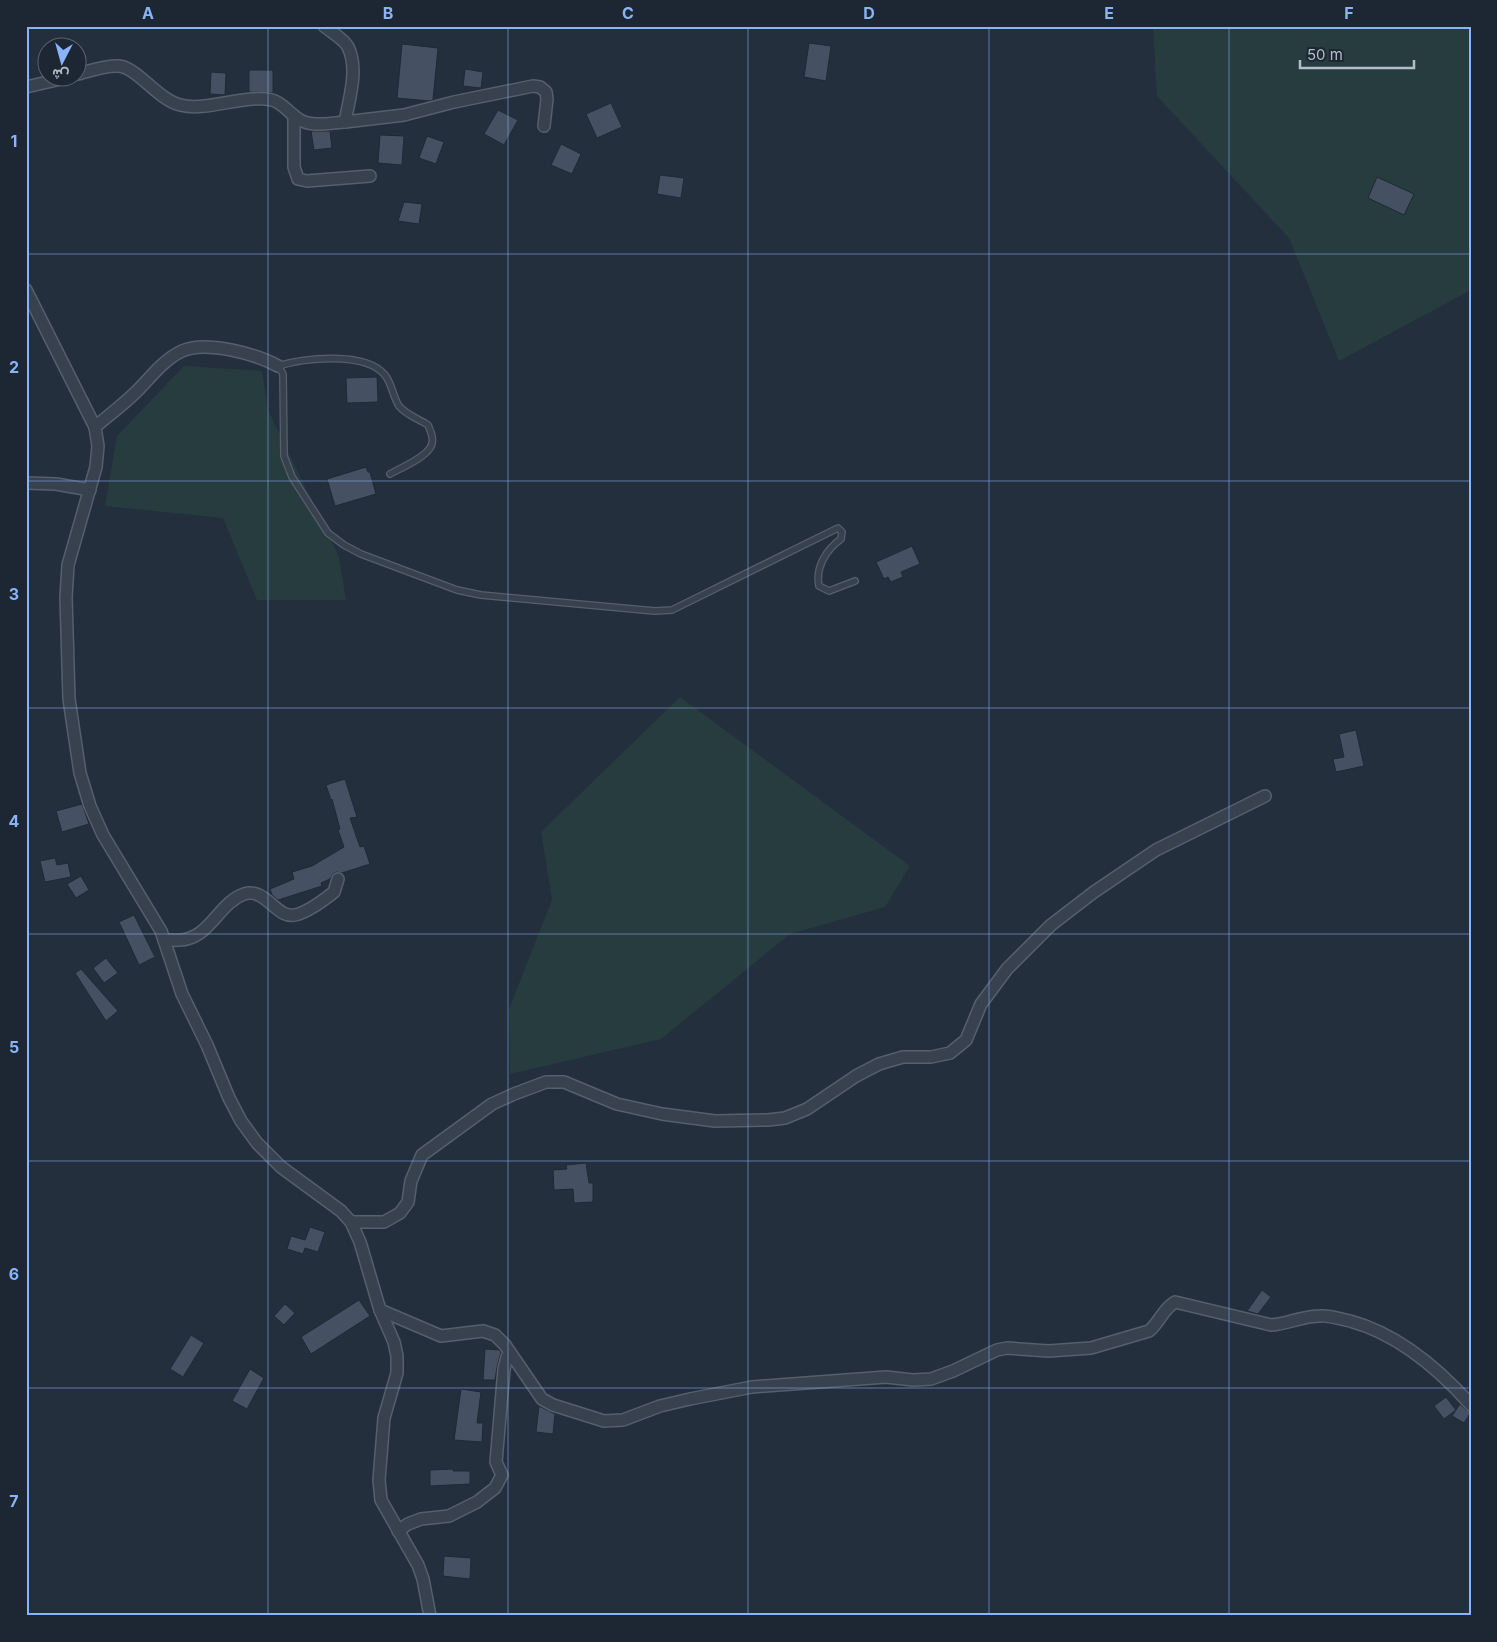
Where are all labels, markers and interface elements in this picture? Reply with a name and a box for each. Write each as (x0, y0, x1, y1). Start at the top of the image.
text: A (142, 3, 154, 23)
text: B (383, 3, 393, 23)
text: C (622, 3, 634, 23)
text: D (863, 3, 875, 23)
text: E (1104, 3, 1114, 23)
text: F (1344, 3, 1354, 23)
north arrow (38, 38, 88, 88)
scale bar (1300, 38, 1413, 70)
text: 50 m (1307, 45, 1343, 64)
text: ش (51, 65, 70, 85)
text: 1 (11, 131, 17, 151)
text: 2 (9, 357, 19, 377)
text: 3 (9, 584, 19, 604)
text: 4 (9, 811, 20, 831)
text: 5 (9, 1037, 19, 1057)
text: 6 (9, 1264, 19, 1284)
text: 7 (9, 1491, 19, 1511)

